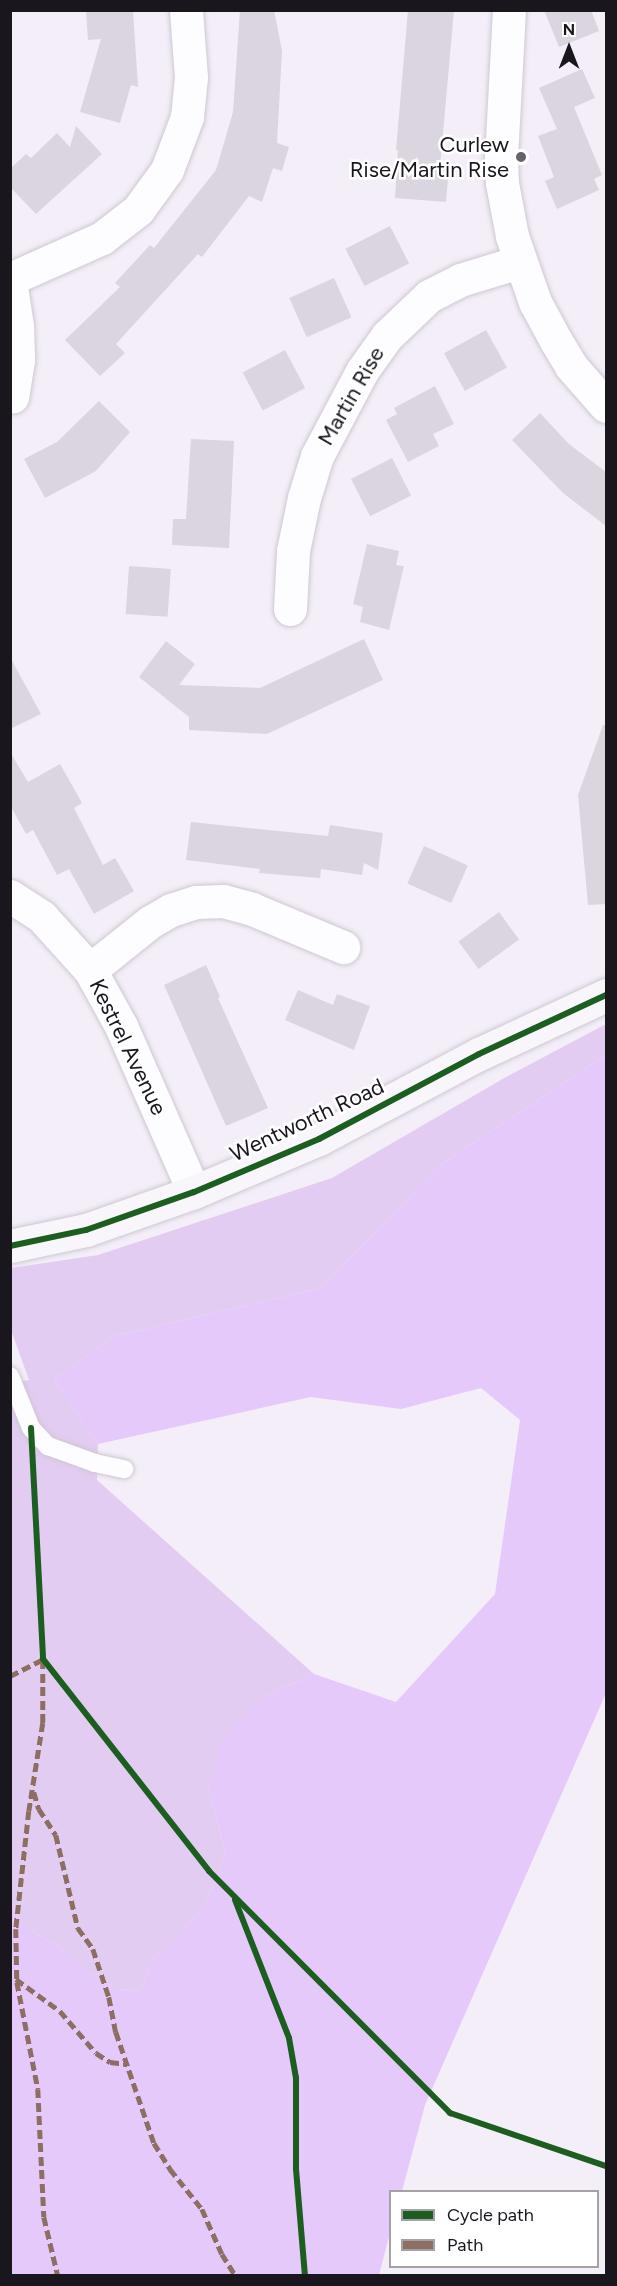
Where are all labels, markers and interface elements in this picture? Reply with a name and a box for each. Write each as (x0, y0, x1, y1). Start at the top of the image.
north arrow (539, 18, 599, 78)
text: N (563, 20, 575, 39)
place label: Curlew Rise/Martin Rise (350, 131, 509, 182)
marker: Curlew Rise/Martin Rise (514, 150, 528, 164)
street label: Martin Rise (312, 342, 390, 450)
street label: Kestrel Avenue (84, 975, 172, 1119)
street label: Wentworth Road (226, 1073, 388, 1167)
legend (389, 2190, 599, 2268)
text: Cycle path (447, 2204, 534, 2226)
text: Path (447, 2234, 483, 2256)

